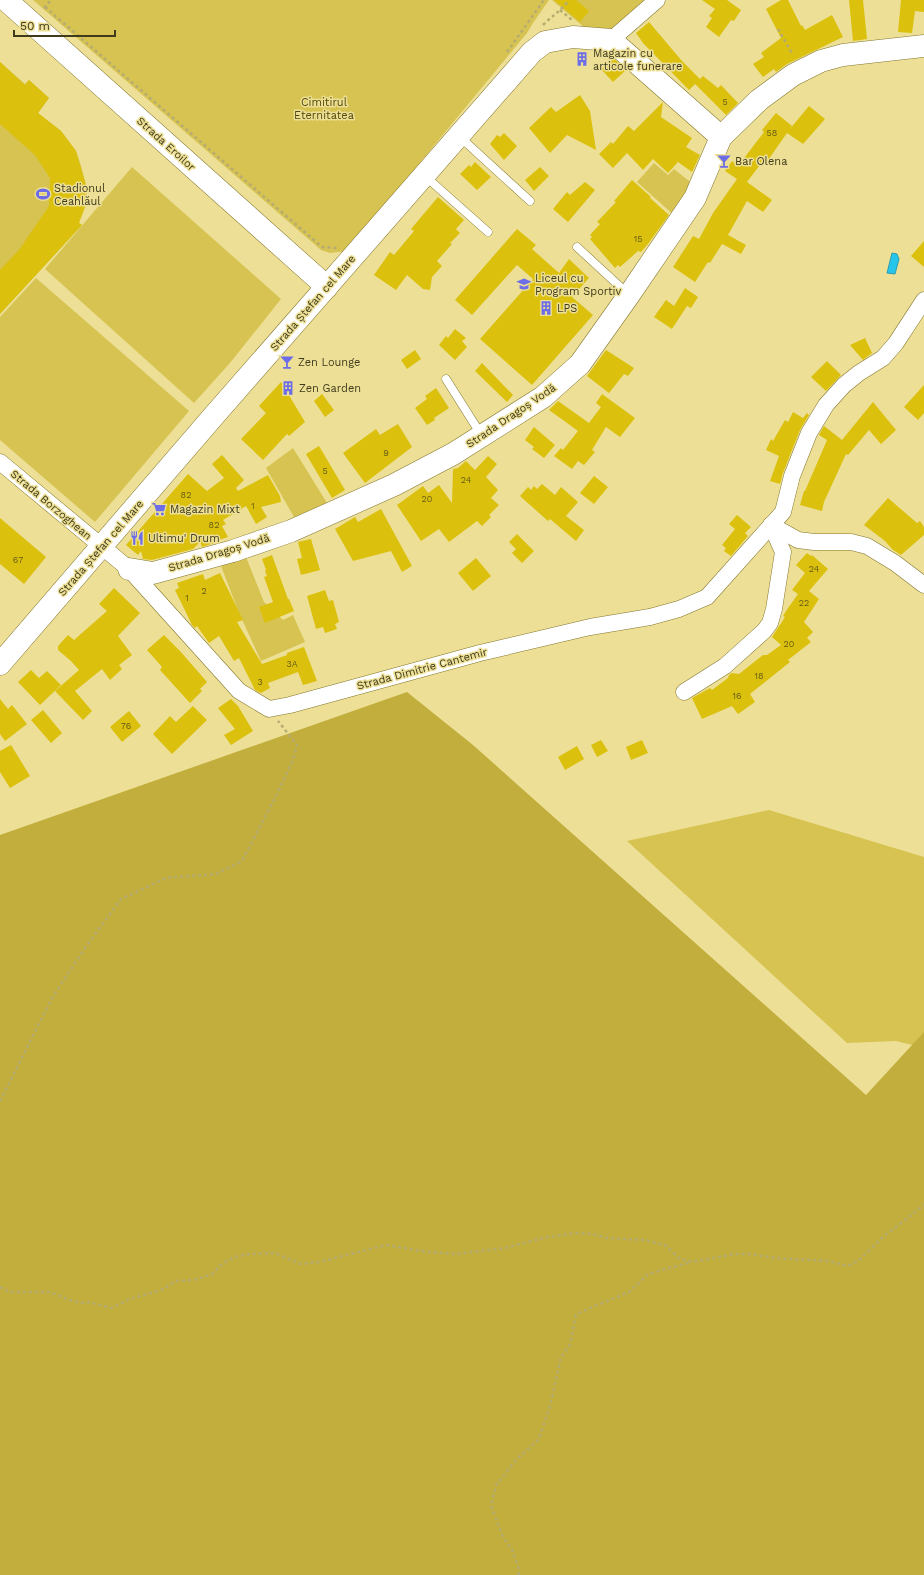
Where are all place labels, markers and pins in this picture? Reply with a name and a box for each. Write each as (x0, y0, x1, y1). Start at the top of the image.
place label: Magazin cu articole funerare (593, 47, 682, 73)
building icon: Magazin cu articole funerare (574, 51, 590, 67)
bar icon: Bar Olena (716, 153, 732, 169)
place label: Bar Olena (735, 155, 787, 168)
place label: Stadionul Ceahlăul (54, 182, 106, 208)
sports icon: Stadionul Ceahlăul (35, 186, 51, 202)
place label: Liceul cu Program Sportiv (535, 272, 621, 298)
school or university icon: Liceul cu Program Sportiv (516, 276, 532, 292)
building icon: LPS (538, 300, 554, 316)
place label: LPS (557, 302, 577, 315)
bar icon: Zen Lounge (279, 354, 295, 370)
place label: Zen Lounge (298, 356, 360, 369)
building icon: Zen Garden (280, 380, 296, 396)
place label: Zen Garden (299, 382, 361, 395)
supermarket icon: Magazin Mixt (151, 501, 167, 517)
place label: Magazin Mixt (170, 503, 240, 516)
restaurant icon: Ultimu' Drum (129, 530, 145, 546)
place label: Ultimu' Drum (148, 532, 220, 545)

